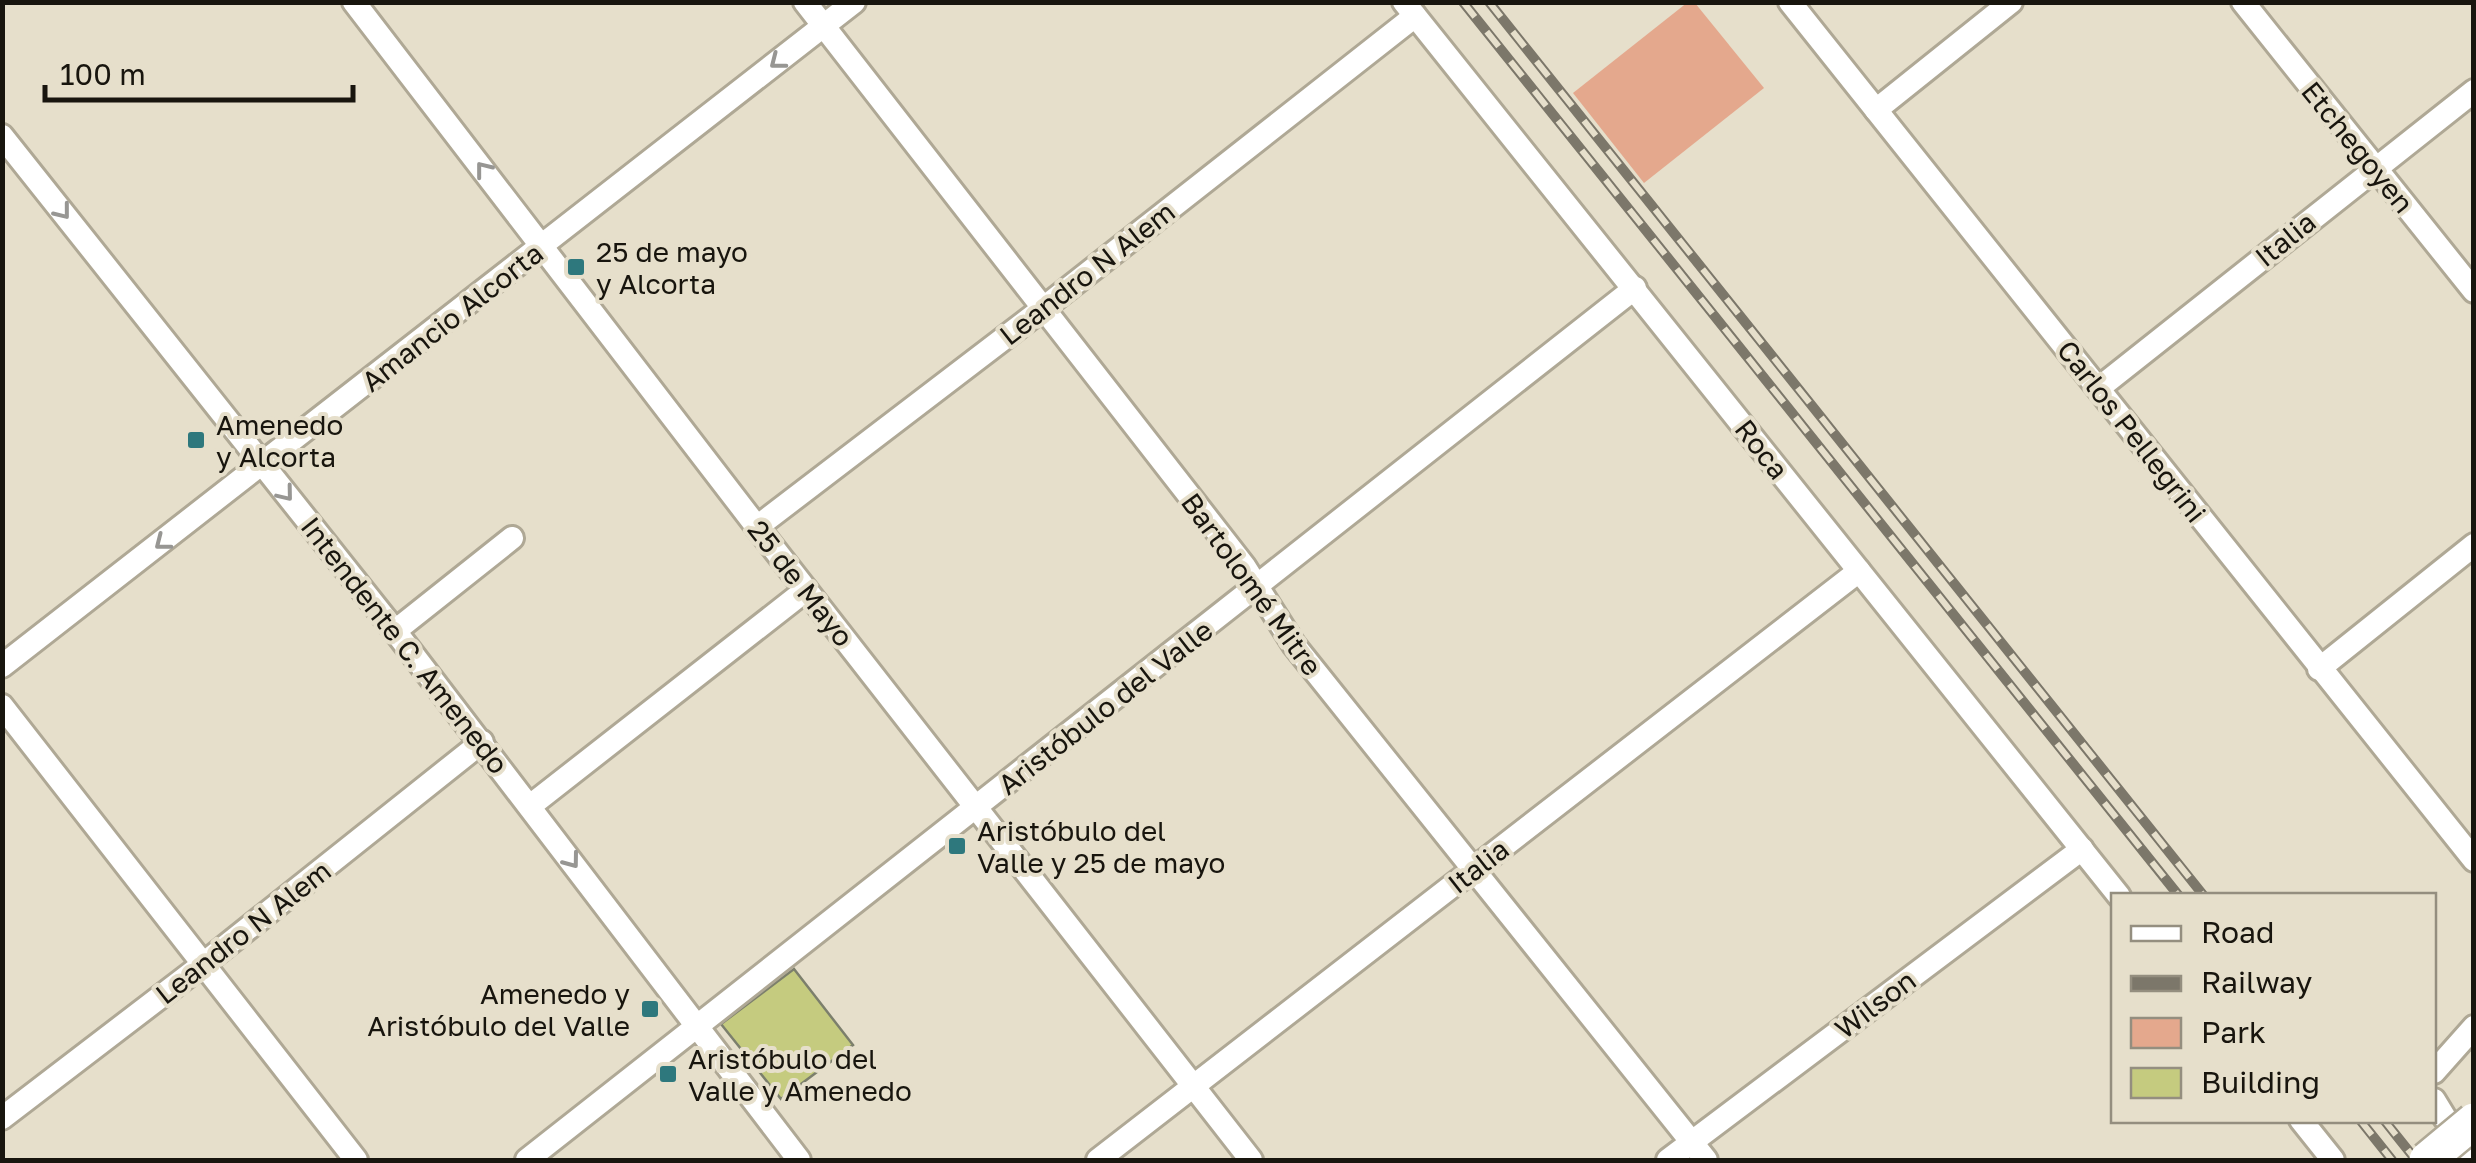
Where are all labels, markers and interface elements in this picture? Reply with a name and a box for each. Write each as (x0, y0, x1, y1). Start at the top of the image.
scale bar (45, 40, 352, 102)
one-way arrow (770, 51, 788, 68)
text: 100 m (60, 56, 146, 92)
street label: Etchegoyen (2295, 75, 2421, 219)
one-way arrow (477, 162, 494, 180)
street label: Leandro N Alem (993, 194, 1181, 352)
one-way arrow (51, 201, 69, 219)
street label: Italia (2248, 205, 2322, 273)
place label: 25 de mayo y Alcorta (596, 235, 748, 300)
street label: Amancio Alcorta (355, 236, 549, 398)
marker: 25 de mayo y Alcorta (565, 256, 587, 278)
street label: Carlos Pellegrini (2051, 334, 2213, 528)
place label: Amenedo y Alcorta (216, 408, 343, 473)
street label: Roca (1728, 413, 1796, 485)
marker: Amenedo y Alcorta (185, 429, 207, 451)
one-way arrow (275, 483, 292, 501)
street label: Bartolomé Mitre (1175, 486, 1329, 682)
street label: Intendente C. Amenedo (295, 510, 515, 780)
street label: 25 de Mayo (741, 513, 861, 653)
one-way arrow (155, 531, 173, 549)
street label: Aristóbulo del Valle (991, 613, 1219, 801)
place label: Aristóbulo del Valle y 25 de mayo (977, 814, 1225, 879)
street label: Italia (1441, 832, 1515, 900)
marker: Aristóbulo del Valle y 25 de mayo (946, 835, 968, 857)
one-way arrow (560, 850, 578, 868)
street label: Leandro N Alem (149, 853, 337, 1011)
legend (2111, 893, 2436, 1123)
text: Road (2201, 914, 2275, 950)
street label: Wilson (1828, 963, 1922, 1045)
text: Railway (2201, 964, 2312, 1000)
place label: Amenedo y Aristóbulo del Valle (367, 977, 630, 1042)
marker: Amenedo y Aristóbulo del Valle (639, 998, 661, 1020)
text: Park (2201, 1014, 2266, 1050)
place label: Aristóbulo del Valle y Amenedo (688, 1042, 912, 1107)
marker: Aristóbulo del Valle y Amenedo (657, 1063, 679, 1085)
text: Building (2201, 1064, 2320, 1100)

